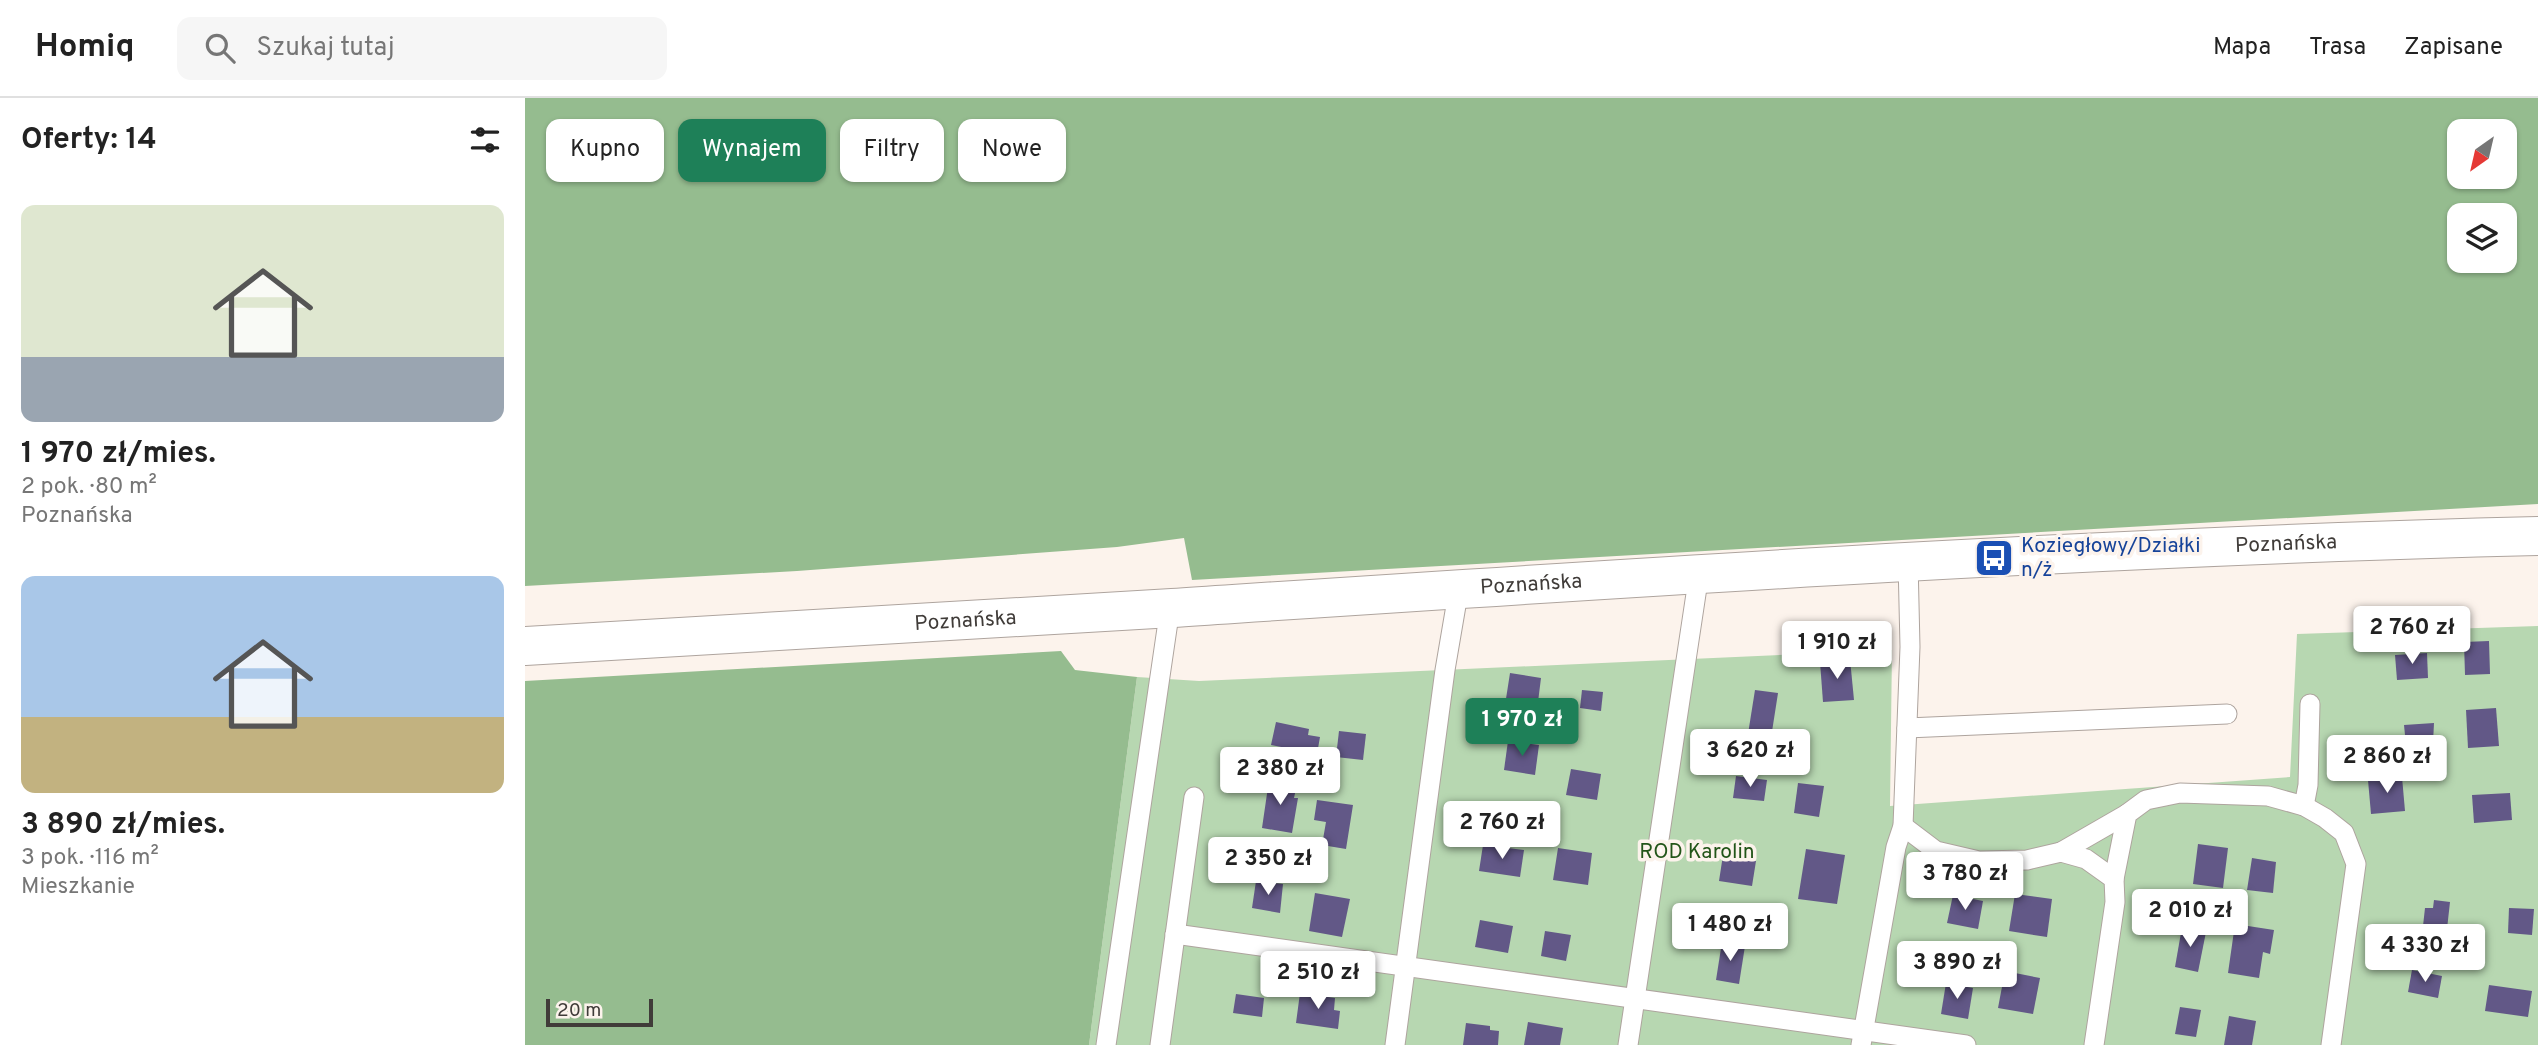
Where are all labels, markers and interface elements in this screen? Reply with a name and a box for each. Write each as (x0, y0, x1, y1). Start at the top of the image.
search box (177, 17, 667, 80)
text: Homiq (35, 27, 135, 69)
icon: search (201, 29, 239, 67)
text: Szukaj tutaj (257, 32, 395, 65)
text: Mapa (2213, 33, 2271, 63)
text: Trasa (2309, 33, 2366, 63)
text: Zapisane (2404, 33, 2503, 63)
chip: Kupno (546, 119, 664, 182)
chip: Wynajem (678, 119, 826, 182)
chip: Filtry (840, 119, 944, 182)
chip: Nowe (958, 119, 1066, 182)
north arrow (2447, 119, 2517, 189)
map controls (2447, 119, 2517, 273)
icon: filters (466, 121, 504, 159)
text: Oferty: 14 (21, 122, 157, 159)
button: layers (2447, 203, 2517, 273)
icon: home (200, 250, 326, 376)
text: 1 970 zł/mies. (21, 436, 216, 473)
text: 2 pok. · 80 m² (21, 473, 157, 502)
text: Poznańska (21, 502, 133, 531)
street label: Poznańska (2234, 529, 2337, 560)
place label: Koziegłowy/Działki n/ż (2021, 533, 2201, 584)
bus stop icon: Koziegłowy/Działki n/ż (1973, 537, 2015, 579)
street label: Poznańska (1479, 568, 1583, 601)
street label: Poznańska (914, 604, 1017, 637)
pin: 2 760 zł (2340, 606, 2484, 666)
text: 2 760 zł (2369, 614, 2455, 643)
icon: home (200, 621, 326, 747)
pin: 1 910 zł (1765, 622, 1909, 681)
text: 1 910 zł (1798, 629, 1876, 658)
pin: 1 970 zł (1450, 698, 1594, 758)
text: 1 970 zł (1481, 706, 1563, 735)
pin: 3 620 zł (1678, 730, 1822, 789)
pin: 2 860 zł (2315, 736, 2459, 795)
text: 3 620 zł (1706, 737, 1794, 766)
text: 2 860 zł (2343, 743, 2431, 772)
pin: 2 380 zł (1208, 748, 1352, 807)
text: 2 380 zł (1236, 755, 1324, 784)
pin: 2 760 zł (1430, 802, 1574, 861)
text: 3 890 zł/mies. (21, 807, 225, 844)
text: 2 760 zł (1459, 809, 1545, 838)
pin: 2 350 zł (1196, 838, 1340, 897)
park label: ROD Karolin (1639, 839, 1755, 866)
text: 3 pok. · 116 m² (21, 844, 159, 873)
text: 2 350 zł (1224, 845, 1312, 874)
pin: 3 780 zł (1893, 852, 2037, 912)
text: 3 780 zł (1922, 860, 2008, 889)
text: Mieszkanie (21, 873, 135, 902)
pin: 2 010 zł (2118, 890, 2262, 949)
text: 2 010 zł (2148, 897, 2232, 926)
pin: 1 480 zł (1658, 904, 1802, 963)
text: 1 480 zł (1688, 911, 1772, 940)
pin: 4 330 zł (2353, 924, 2497, 984)
text: 4 330 zł (2381, 932, 2469, 961)
pin: 3 890 zł (1885, 942, 2029, 1001)
text: 3 890 zł (1913, 949, 2001, 978)
pin: 2 510 zł (1246, 951, 1390, 1011)
text: 2 510 zł (1276, 959, 1360, 988)
scale bar (546, 996, 653, 1028)
text: 20 m (557, 999, 601, 1023)

